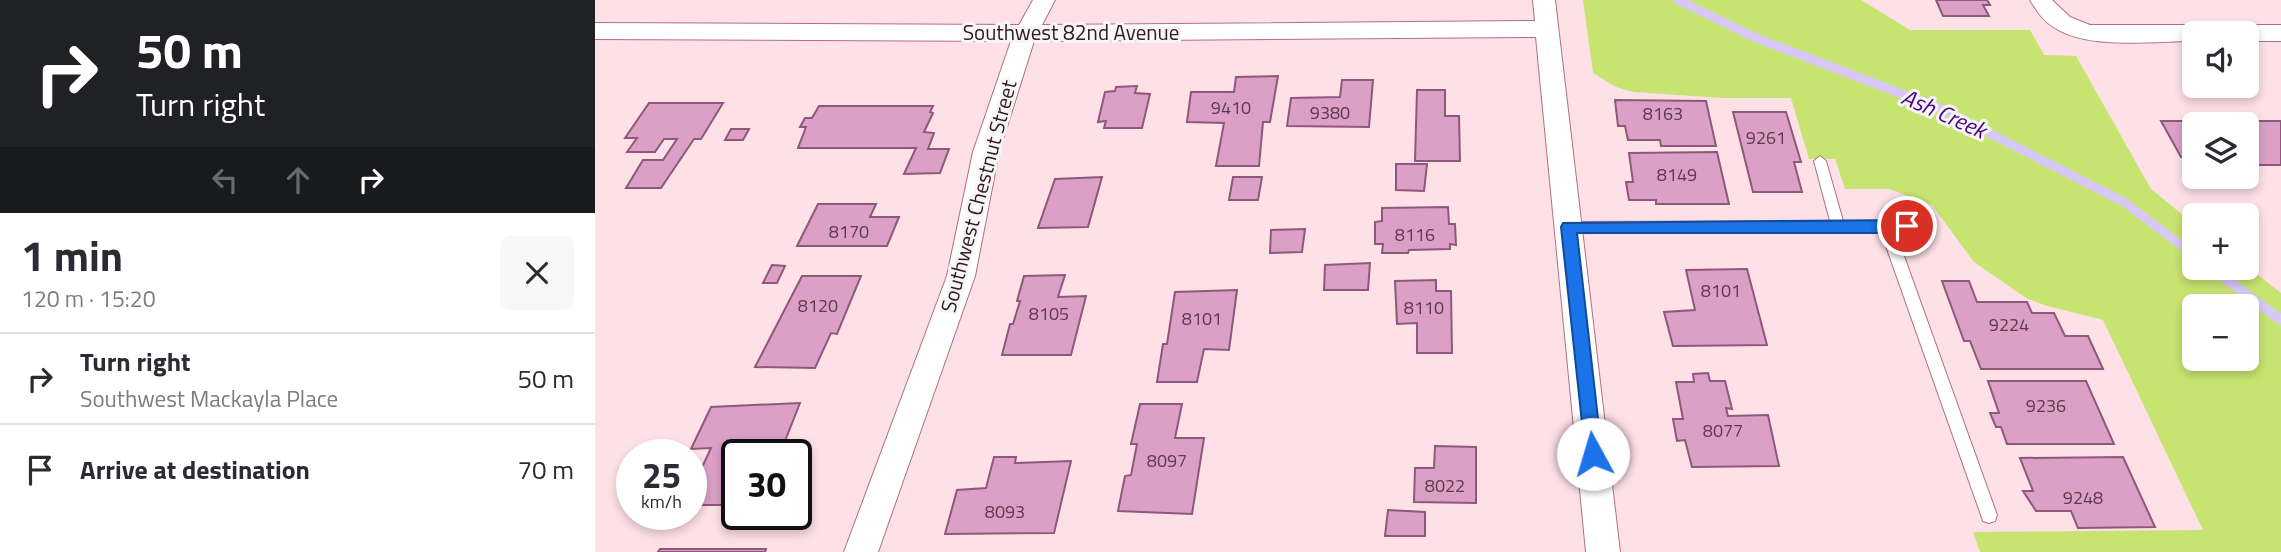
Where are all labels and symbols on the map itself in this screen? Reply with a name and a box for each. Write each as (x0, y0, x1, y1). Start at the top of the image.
street label: Southwest 82nd Avenue (963, 16, 1179, 48)
street label: Southwest Chestnut Street (932, 76, 1025, 316)
water label: Ash Creek (1896, 79, 1994, 148)
house number: 9410 (1211, 94, 1251, 121)
house number: 9380 (1310, 99, 1350, 126)
house number: 8163 (1643, 100, 1683, 127)
house number: 9261 (1746, 124, 1786, 151)
house number: 8149 (1657, 161, 1697, 188)
pin (1877, 196, 1937, 256)
house number: 8170 (829, 218, 869, 245)
house number: 8116 (1395, 221, 1435, 248)
house number: 8101 (1701, 277, 1741, 304)
house number: 8120 (798, 292, 838, 319)
house number: 8110 (1404, 294, 1444, 321)
house number: 8105 (1029, 300, 1069, 327)
house number: 8101 (1182, 305, 1222, 332)
house number: 9224 (1989, 311, 2029, 338)
house number: 9236 (2026, 392, 2066, 419)
position arrow (1556, 417, 1630, 491)
house number: 8077 (1703, 417, 1743, 444)
speed limit sign: 30 (721, 439, 812, 530)
house number: 8097 (1147, 447, 1187, 474)
house number: 8022 (1425, 472, 1465, 499)
house number: 9248 (2063, 484, 2103, 511)
house number: 8093 (985, 498, 1025, 525)

